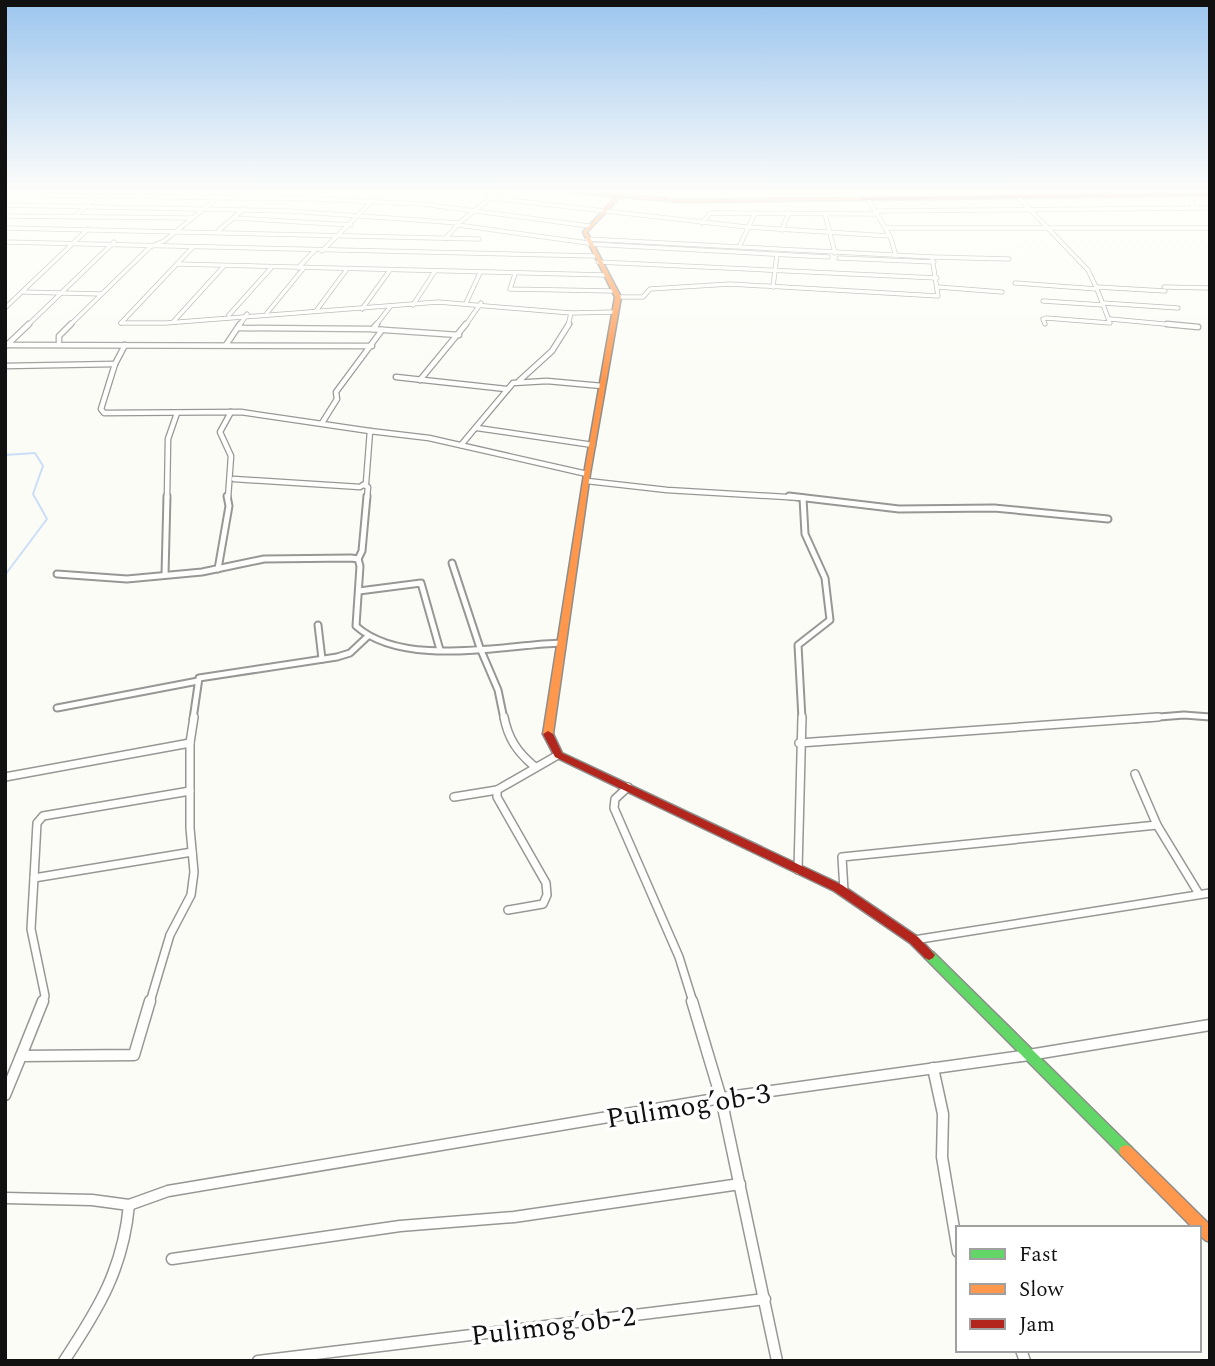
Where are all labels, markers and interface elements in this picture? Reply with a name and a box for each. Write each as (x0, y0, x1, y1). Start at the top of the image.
street label: Pulimog’ob-3 (603, 1072, 773, 1141)
legend (956, 1226, 1201, 1352)
text: Fast (1019, 1239, 1058, 1271)
text: Slow (1019, 1274, 1065, 1306)
street label: Pulimog’ob-2 (468, 1295, 638, 1358)
text: Jam (1019, 1309, 1055, 1341)

